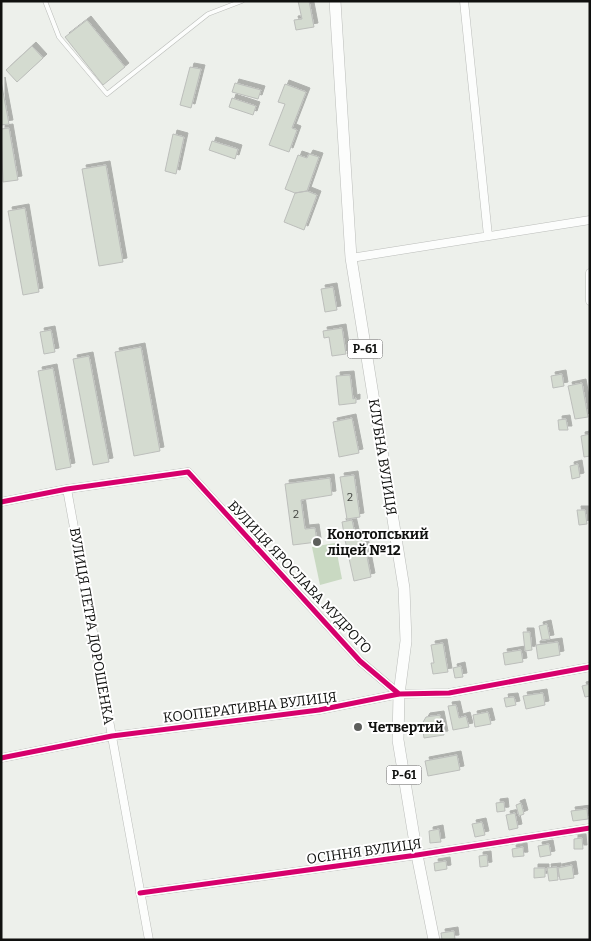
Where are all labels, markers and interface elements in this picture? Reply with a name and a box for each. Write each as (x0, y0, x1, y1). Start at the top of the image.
road number: Р-61 (348, 339, 382, 358)
street label: КЛУБНА ВУЛИЦЯ (365, 398, 400, 517)
house number: 2 (347, 491, 353, 504)
street label: ВУЛИЦЯ ЯРОСЛАВА МУДРОГО (224, 497, 375, 657)
house number: 2 (293, 508, 299, 521)
street label: ВУЛИЦЯ ПЕТРА ДОРОШЕНКА (66, 526, 117, 726)
place label: Конотопський ліцей №12 (327, 526, 429, 559)
marker: Конотопський ліцей №12 (311, 536, 323, 548)
street label: КООПЕРАТИВНА ВУЛИЦЯ (162, 688, 338, 727)
place label: Четвертий (368, 719, 444, 736)
marker: Четвертий (352, 721, 364, 733)
road number: Р-61 (386, 766, 422, 784)
street label: ОСІННЯ ВУЛИЦЯ (305, 835, 423, 868)

